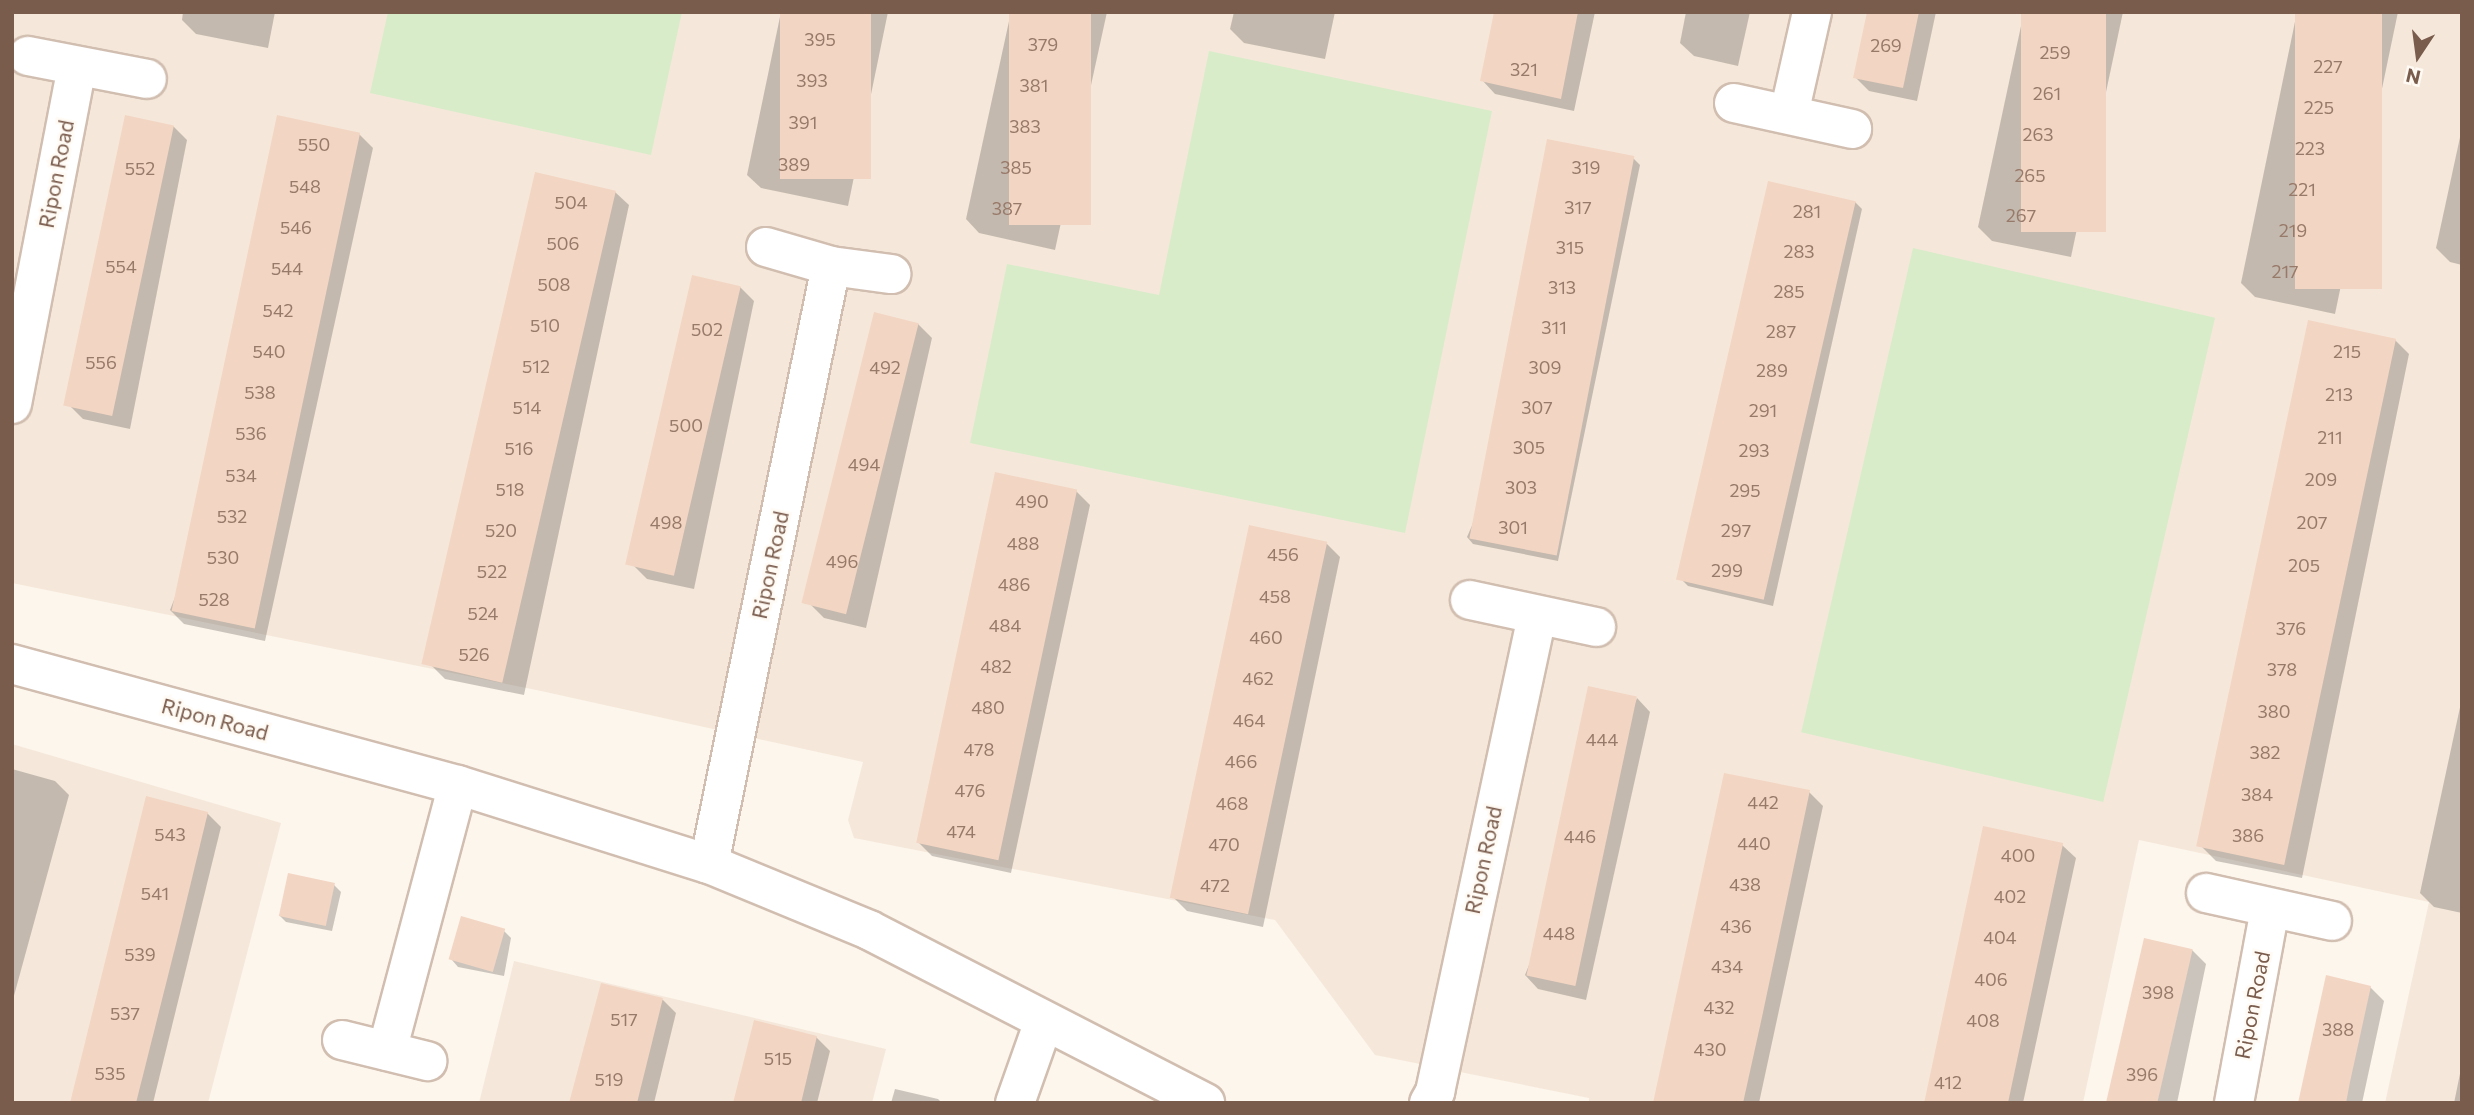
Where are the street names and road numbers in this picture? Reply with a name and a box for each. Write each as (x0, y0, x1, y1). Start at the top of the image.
street label: Ripon Road (33, 118, 79, 230)
street label: Ripon Road (746, 509, 794, 621)
street label: Ripon Road (159, 693, 271, 745)
street label: Ripon Road (1459, 804, 1507, 916)
street label: Ripon Road (2229, 949, 2275, 1061)

